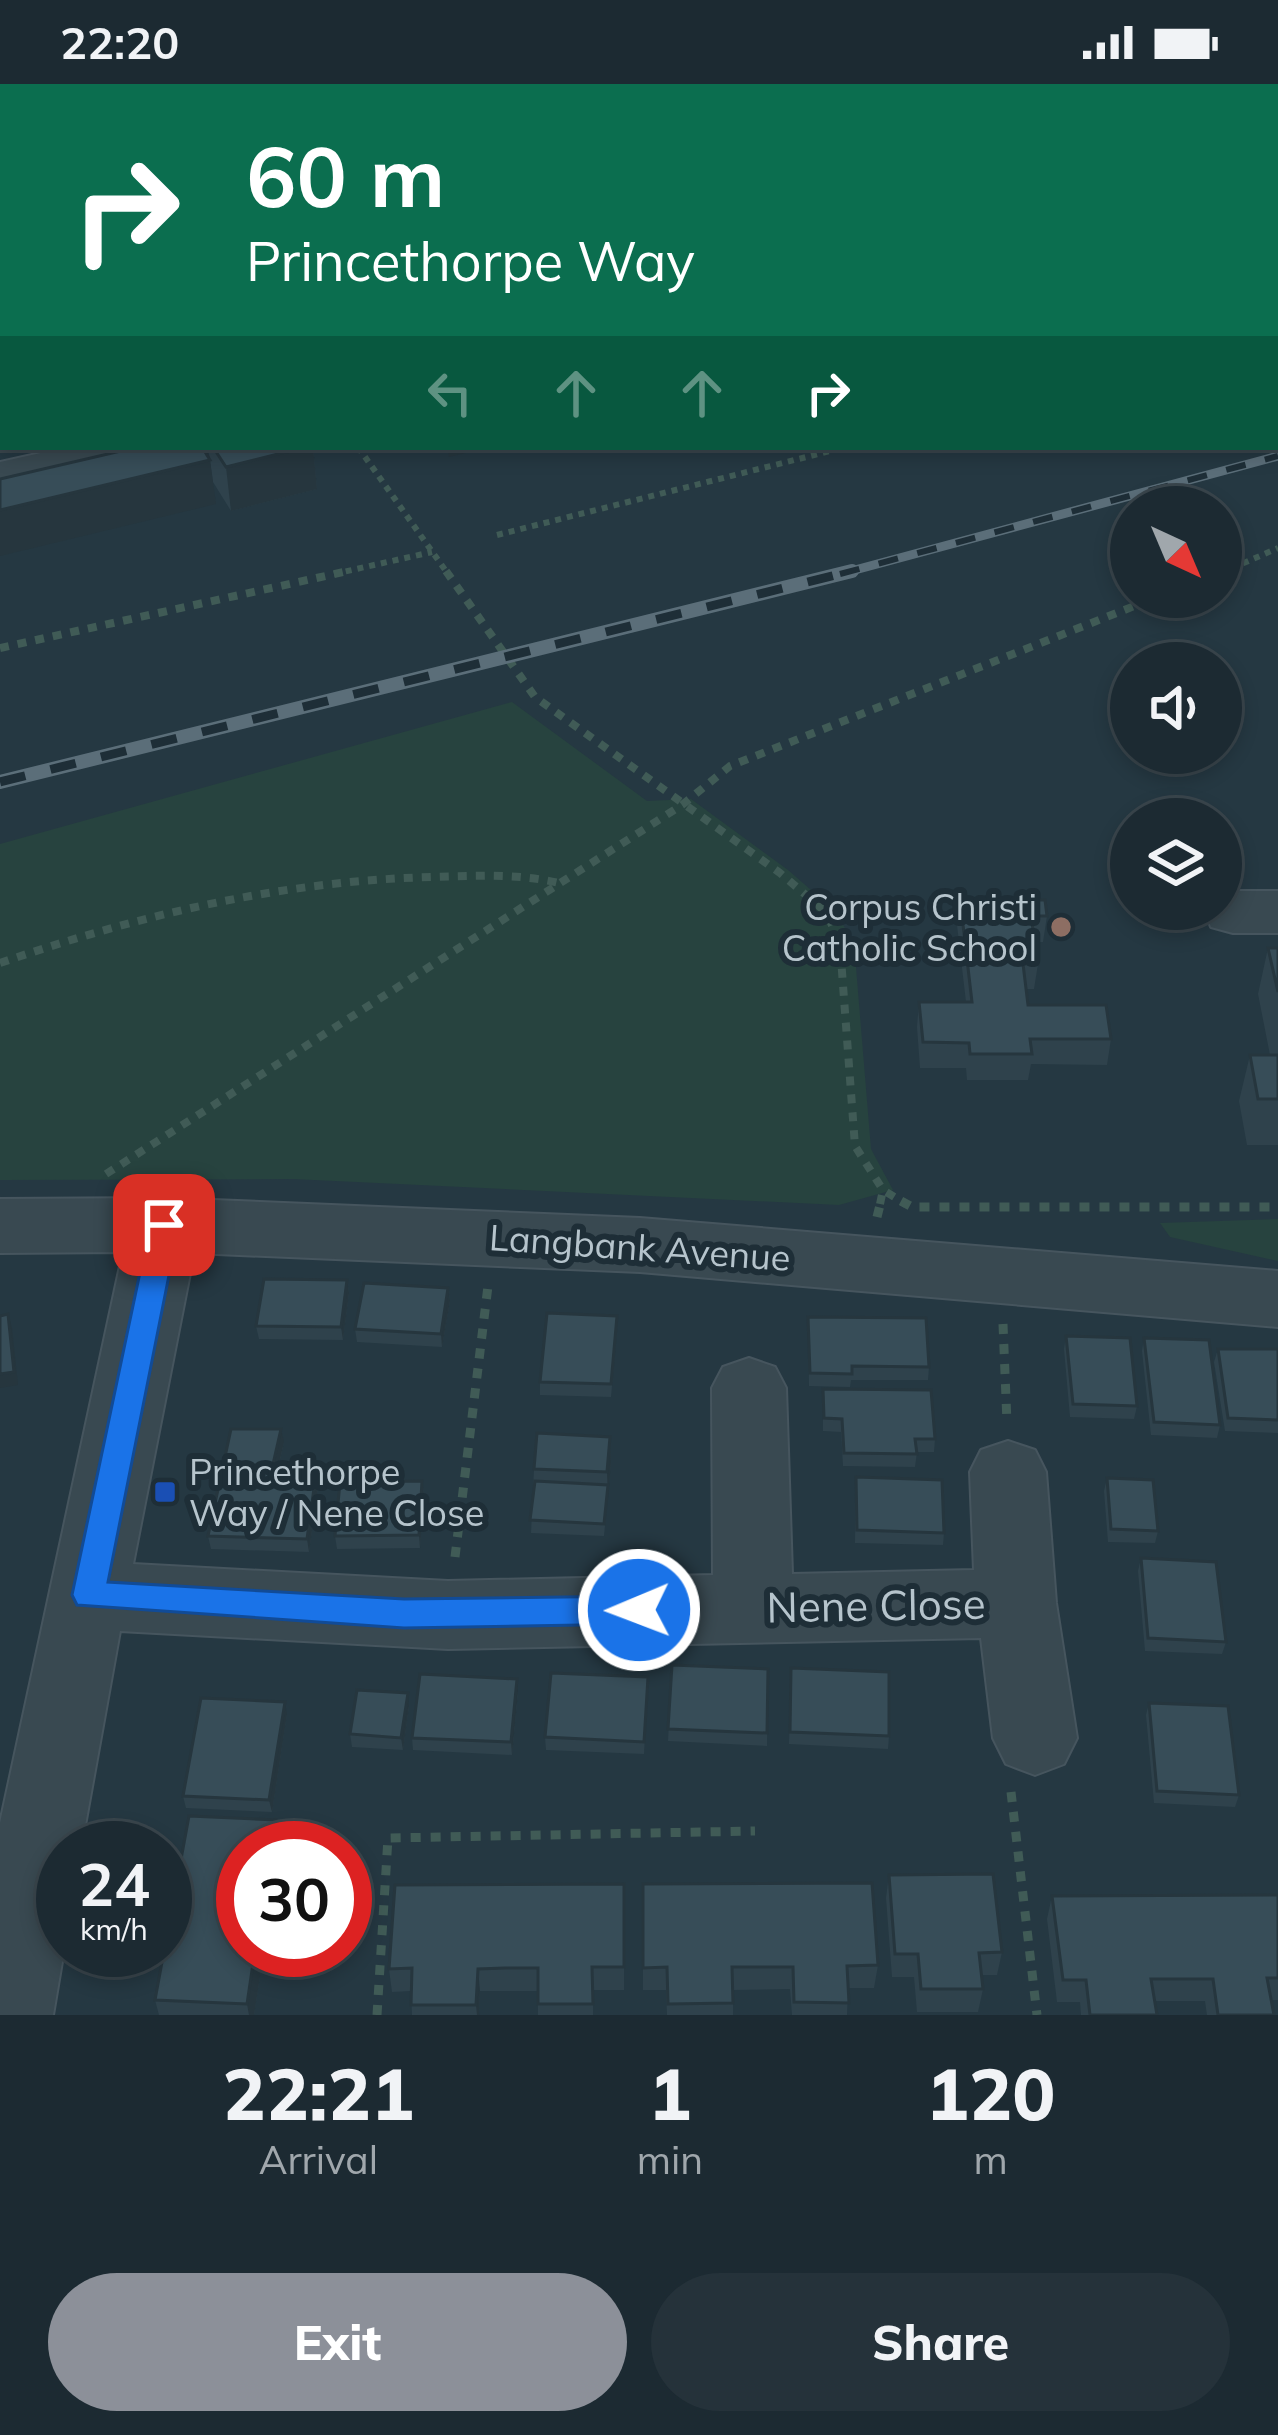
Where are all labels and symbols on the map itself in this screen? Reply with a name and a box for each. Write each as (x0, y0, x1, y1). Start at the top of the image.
north arrow (1110, 486, 1242, 618)
place label: Corpus Christi Catholic School (782, 884, 1037, 970)
marker: Corpus Christi Catholic School (1048, 914, 1074, 940)
pin (113, 1174, 215, 1276)
street label: Langbank Avenue (488, 1214, 792, 1280)
place label: Princethorpe Way / Nene Close (189, 1449, 484, 1535)
marker: Princethorpe Way / Nene Close (152, 1479, 178, 1505)
position arrow (576, 1547, 702, 1673)
street label: Nene Close (766, 1577, 986, 1633)
speed limit sign: 30 (216, 1821, 372, 1977)

